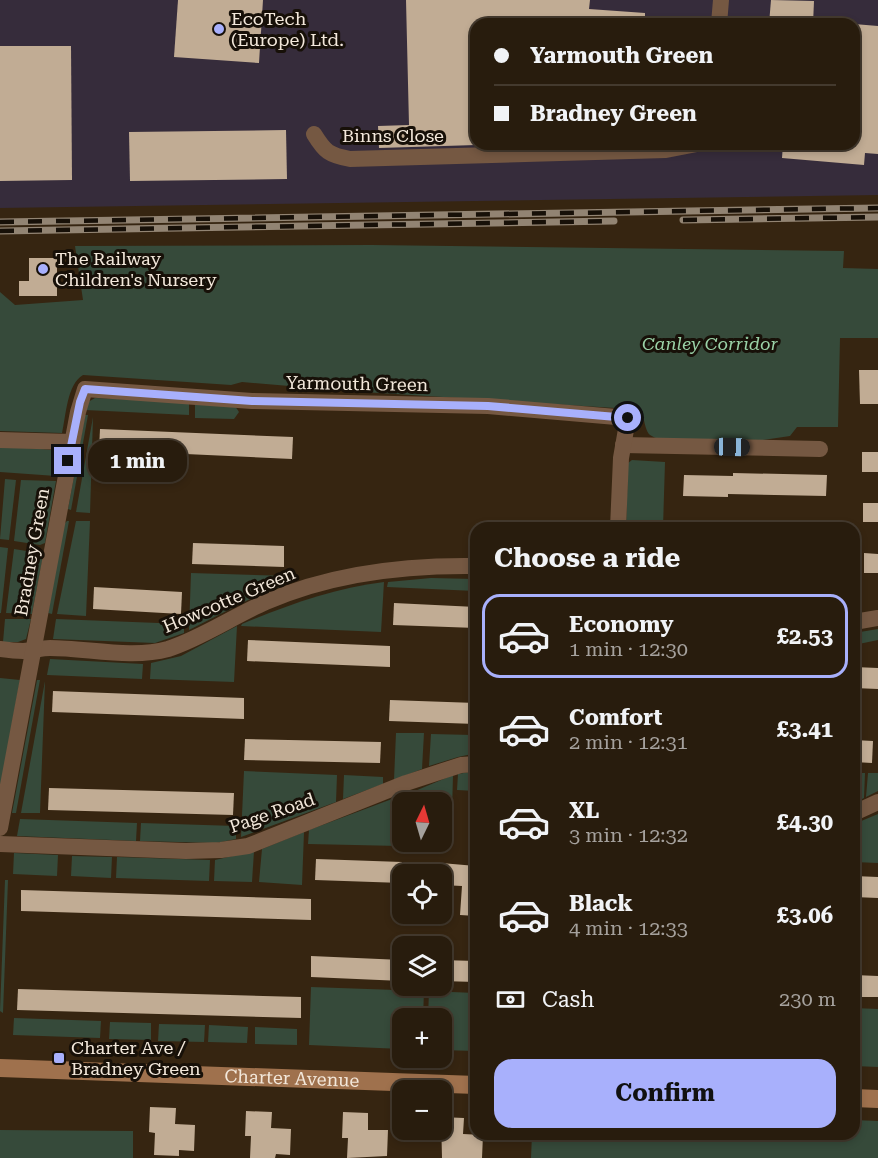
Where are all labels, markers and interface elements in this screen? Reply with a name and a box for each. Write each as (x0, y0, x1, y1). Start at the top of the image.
place label: EcoTech (Europe) Ltd. (231, 8, 344, 50)
marker: EcoTech (Europe) Ltd. (212, 22, 226, 36)
text: Yarmouth Green (530, 43, 713, 68)
text: Bradney Green (530, 101, 697, 126)
street label: Binns Close (342, 125, 444, 146)
place label: The Railway Children's Nursery (55, 248, 217, 290)
marker: The Railway Children's Nursery (36, 262, 50, 276)
park label: Canley Corridor (642, 333, 779, 354)
street label: Yarmouth Green (286, 372, 429, 395)
route start (614, 404, 641, 431)
car (714, 438, 750, 456)
callout: 1 min (89, 440, 188, 482)
route end (54, 447, 81, 474)
text: 1 min (110, 449, 165, 473)
street label: Bradney Green (10, 486, 53, 618)
text: Choose a ride (494, 542, 680, 574)
street label: Howcotte Green (159, 562, 299, 637)
icon: car (497, 609, 551, 663)
text: Economy (569, 612, 673, 637)
text: £2.53 (777, 624, 833, 649)
text: 1 min · 12:30 (569, 637, 688, 661)
icon: car (497, 702, 551, 756)
text: Comfort (569, 705, 662, 730)
text: £3.41 (777, 717, 833, 742)
text: 2 min · 12:31 (569, 730, 688, 754)
street label: Page Road (226, 788, 318, 837)
north arrow (392, 792, 452, 852)
map controls (392, 792, 452, 1140)
icon: car (497, 795, 551, 849)
text: XL (569, 798, 599, 823)
text: £4.30 (777, 810, 833, 835)
text: 3 min · 12:32 (569, 823, 688, 847)
button: locate (392, 864, 452, 924)
icon: car (497, 888, 551, 942)
text: Black (569, 891, 633, 916)
text: £3.06 (777, 903, 833, 928)
text: 4 min · 12:33 (569, 916, 688, 940)
button: layers (392, 936, 452, 996)
icon: cash (494, 983, 527, 1016)
text: Cash (542, 987, 594, 1012)
text: 230 m (779, 987, 836, 1011)
button: + (392, 1008, 452, 1068)
place label: Charter Ave / Bradney Green (71, 1037, 201, 1079)
marker: Charter Ave / Bradney Green (52, 1051, 66, 1065)
button: Confirm (494, 1059, 836, 1128)
street label: Charter Avenue (224, 1065, 360, 1091)
button: − (392, 1080, 452, 1140)

